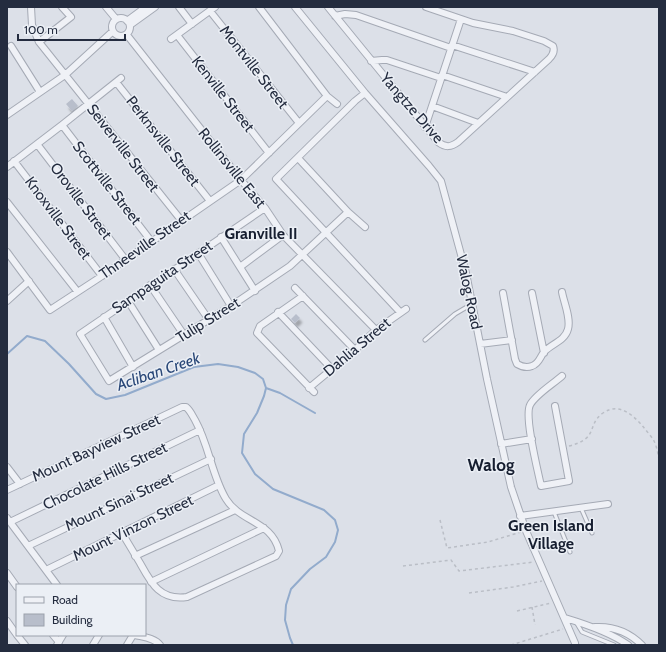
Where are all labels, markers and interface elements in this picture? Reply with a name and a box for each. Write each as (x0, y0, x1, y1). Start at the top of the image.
scale bar (18, 16, 125, 42)
text: 100 m (24, 22, 58, 37)
street label: Montville Street (216, 22, 292, 112)
street label: Kenville Street (188, 53, 258, 135)
street label: Yangtze Drive (376, 68, 448, 147)
street label: Perknsville Street (122, 92, 204, 190)
street label: Seiverville Street (83, 101, 163, 195)
street label: Rollinsville East (194, 125, 270, 211)
street label: Scottville Street (69, 138, 145, 228)
street label: Oroville Street (46, 159, 116, 243)
street label: Knoxville Street (21, 173, 95, 263)
street label: Thneeville Street (96, 207, 194, 283)
district label: Granville II (224, 224, 298, 243)
street label: Sampaguita Street (108, 237, 216, 317)
street label: Walog Road (452, 253, 486, 331)
street label: Tulip Street (173, 293, 243, 347)
street label: Dahlia Street (320, 314, 394, 380)
water label: Acliban Creek (113, 348, 203, 395)
street label: Mount Bayview Street (29, 410, 163, 486)
street label: Chocolate Hills Street (40, 438, 170, 514)
district label: Walog (468, 455, 515, 475)
street label: Mount Sinai Street (62, 469, 176, 535)
street label: Mount Vinzon Street (70, 491, 196, 565)
district label: Green Island Village (508, 516, 594, 553)
legend (16, 584, 146, 636)
text: Road (52, 592, 78, 607)
text: Building (52, 612, 94, 627)

